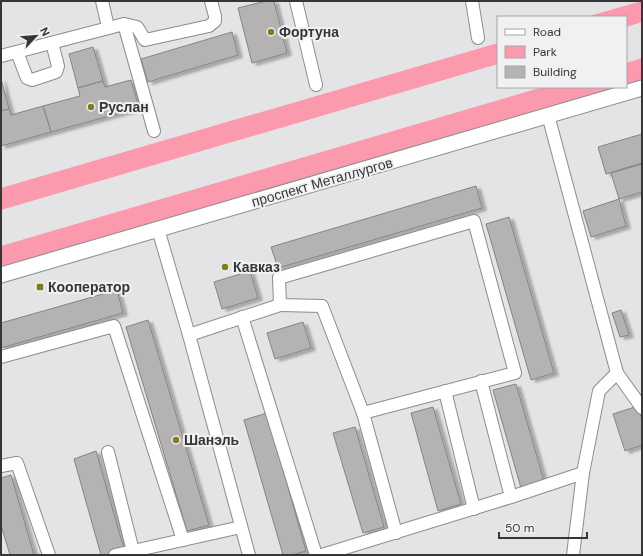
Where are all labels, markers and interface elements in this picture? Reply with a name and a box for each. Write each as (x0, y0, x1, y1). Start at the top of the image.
north arrow (16, 16, 56, 56)
legend (497, 16, 627, 88)
place label: Фортуна (279, 23, 339, 41)
text: Road (533, 24, 561, 40)
text: N (37, 25, 53, 38)
marker: Фортуна (266, 27, 276, 37)
text: Park (533, 44, 557, 60)
text: Building (533, 64, 577, 80)
place label: Руслан (99, 98, 149, 116)
marker: Руслан (86, 102, 96, 112)
street label: проспект Металлургов (249, 153, 395, 211)
place label: Кавказ (233, 258, 280, 276)
marker: Кавказ (220, 262, 230, 272)
place label: Кооператор (48, 278, 130, 296)
marker: Кооператор (35, 282, 45, 292)
place label: Шанэль (184, 431, 240, 449)
marker: Шанэль (171, 435, 181, 445)
scale bar (499, 514, 587, 540)
text: 50 m (505, 520, 534, 536)

